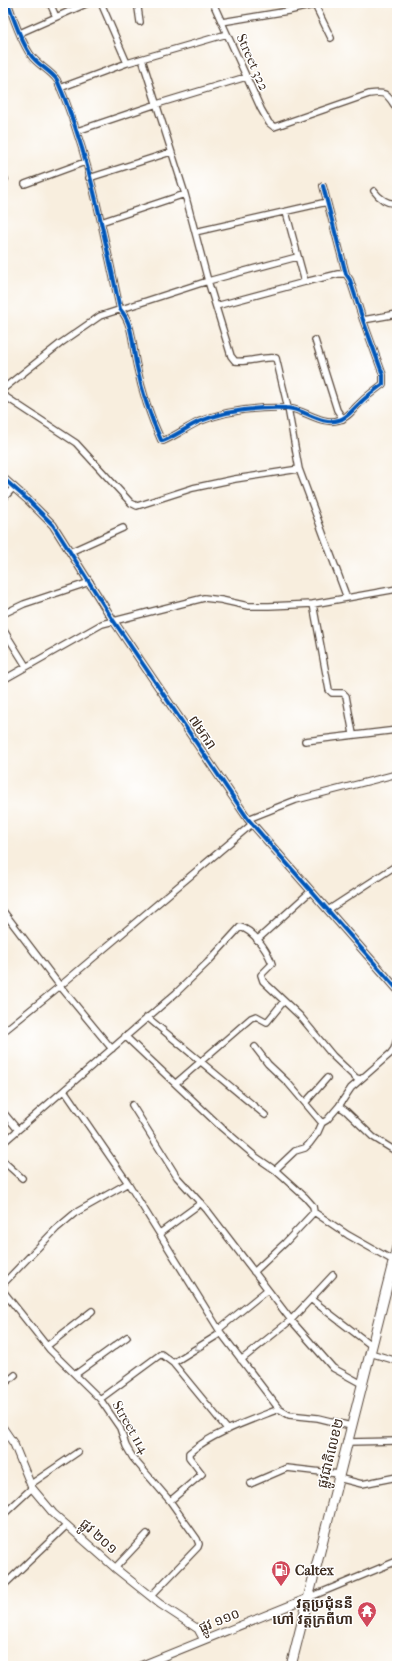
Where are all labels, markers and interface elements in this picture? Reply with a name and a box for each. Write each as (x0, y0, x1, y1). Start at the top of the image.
street label: Street 322 (233, 31, 273, 93)
street label: ៧មករា (185, 712, 220, 753)
one-way arrow (194, 1343, 201, 1351)
street label: Street 114 (109, 1398, 153, 1457)
street label: ផ្លូវជាតិលេខ២ (314, 1416, 350, 1491)
street label: ផ្លូវ ២០១ (74, 1515, 121, 1560)
fuel station icon: Caltex (270, 1559, 292, 1587)
place label: Caltex (295, 1562, 335, 1579)
place label: វត្តប្រជុំននី ហៅ វត្តក្រពីហា (272, 1595, 353, 1628)
temple icon: វត្តប្រជុំននី ហៅ វត្តក្រពីហា (356, 1600, 378, 1628)
street label: ផ្លូវ ១១០ (196, 1605, 244, 1639)

